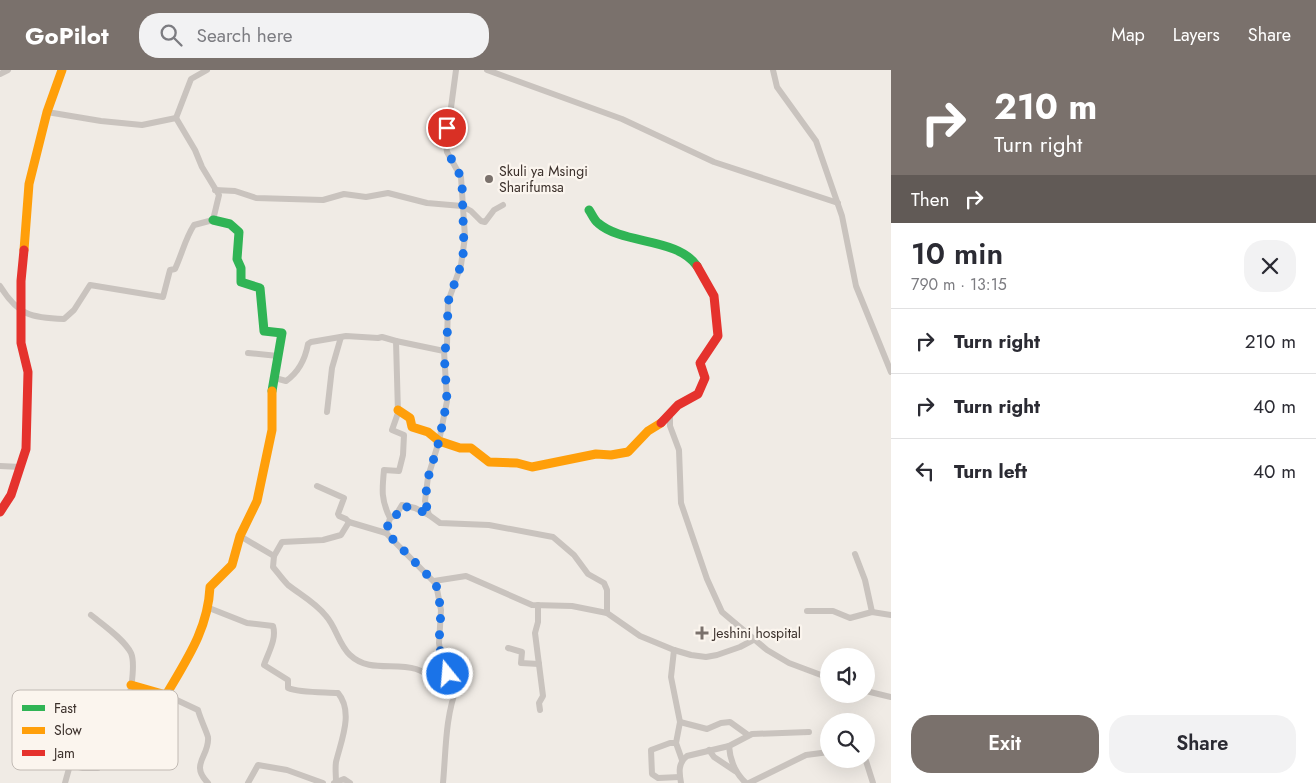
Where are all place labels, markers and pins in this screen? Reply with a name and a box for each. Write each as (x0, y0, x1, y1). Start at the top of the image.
pin (426, 107, 468, 149)
place label: Skuli ya Msingi Sharifumsa (499, 161, 588, 197)
marker: Skuli ya Msingi Sharifumsa (483, 173, 495, 185)
place label: Jeshini hospital (711, 623, 801, 643)
marker: Jeshini hospital (695, 626, 709, 640)

